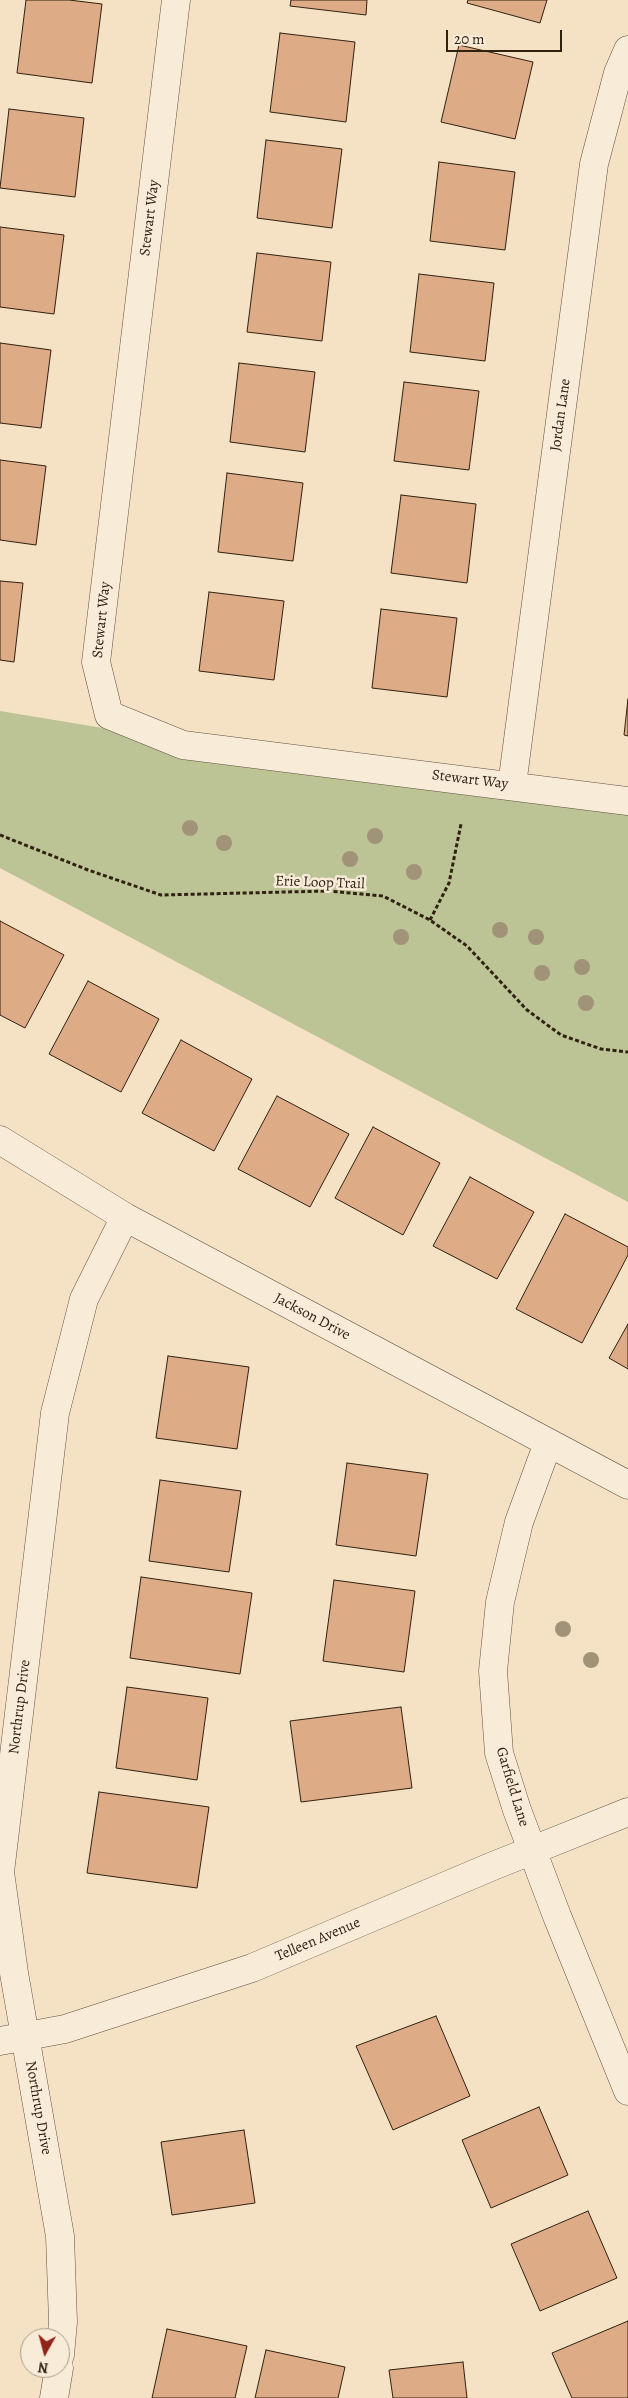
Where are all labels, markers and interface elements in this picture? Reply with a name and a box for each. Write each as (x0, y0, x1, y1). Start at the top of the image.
scale bar (448, 20, 564, 52)
text: 20 m (454, 29, 485, 49)
street label: Stewart Way (136, 179, 164, 257)
street label: Jordan Lane (547, 378, 575, 452)
street label: Stewart Way (89, 581, 115, 659)
street label: Stewart Way (431, 766, 509, 794)
street label: Erie Loop Trail (275, 872, 365, 894)
street label: Jackson Drive (271, 1289, 353, 1345)
street label: Northrup Drive (5, 1659, 35, 1755)
street label: Garfield Lane (491, 1745, 533, 1829)
street label: Telleen Avenue (273, 1914, 363, 1966)
street label: Northrup Drive (21, 2060, 55, 2156)
north arrow (20, 2328, 70, 2378)
text: N (37, 2357, 49, 2377)

